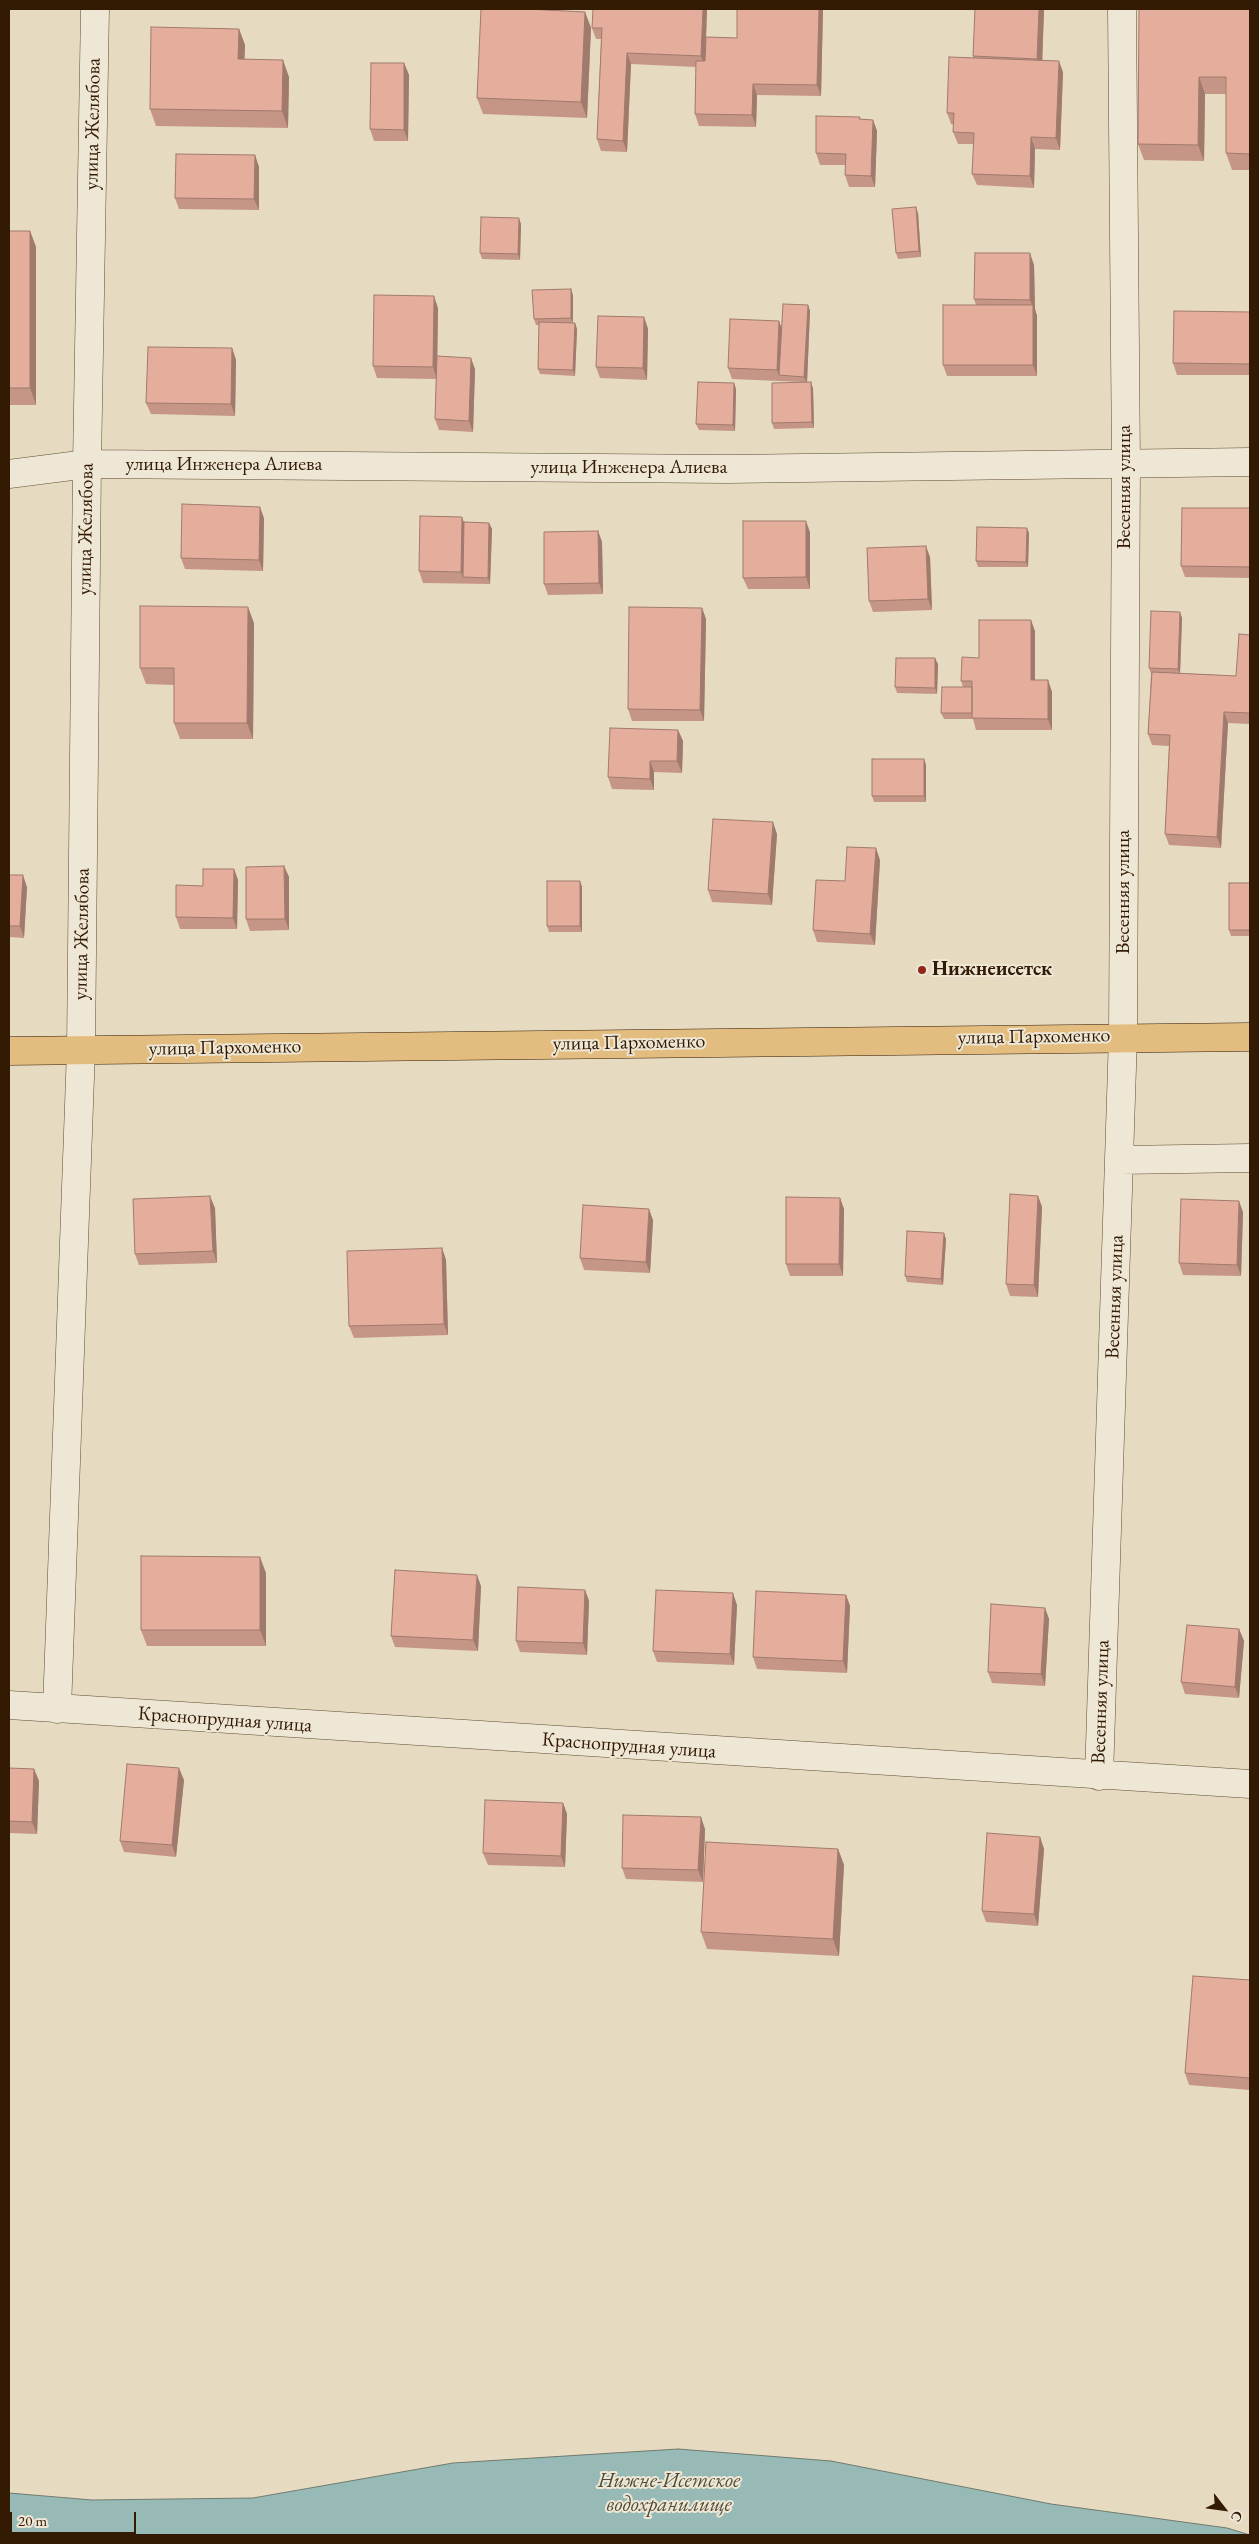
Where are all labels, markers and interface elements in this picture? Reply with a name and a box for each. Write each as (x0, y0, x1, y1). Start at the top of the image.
street label: улица Желябова (80, 58, 106, 190)
street label: Весенняя улица (1113, 425, 1137, 549)
street label: улица Инженера Алиева (125, 453, 323, 477)
street label: улица Инженера Алиева (530, 456, 728, 480)
street label: улица Желябова (73, 463, 99, 595)
street label: Весенняя улица (1112, 830, 1136, 954)
street label: улица Желябова (69, 868, 95, 1000)
place label: Нижнеисетск (932, 958, 1052, 982)
marker: Нижнеисетск (916, 964, 928, 976)
street label: улица Пархоменко (958, 1024, 1110, 1050)
street label: улица Пархоменко (553, 1030, 705, 1056)
street label: улица Пархоменко (149, 1035, 301, 1061)
street label: Весенняя улица (1101, 1234, 1129, 1360)
street label: Весенняя улица (1087, 1639, 1115, 1765)
street label: Краснопрудная улица (137, 1702, 313, 1738)
street label: Краснопрудная улица (541, 1728, 717, 1764)
water label: Нижне-Исетское водохранилище (598, 2468, 740, 2518)
north arrow (1199, 2484, 1249, 2534)
scale bar (12, 2502, 139, 2534)
text: С (1227, 2508, 1247, 2525)
text: 20 m (18, 2511, 47, 2530)

